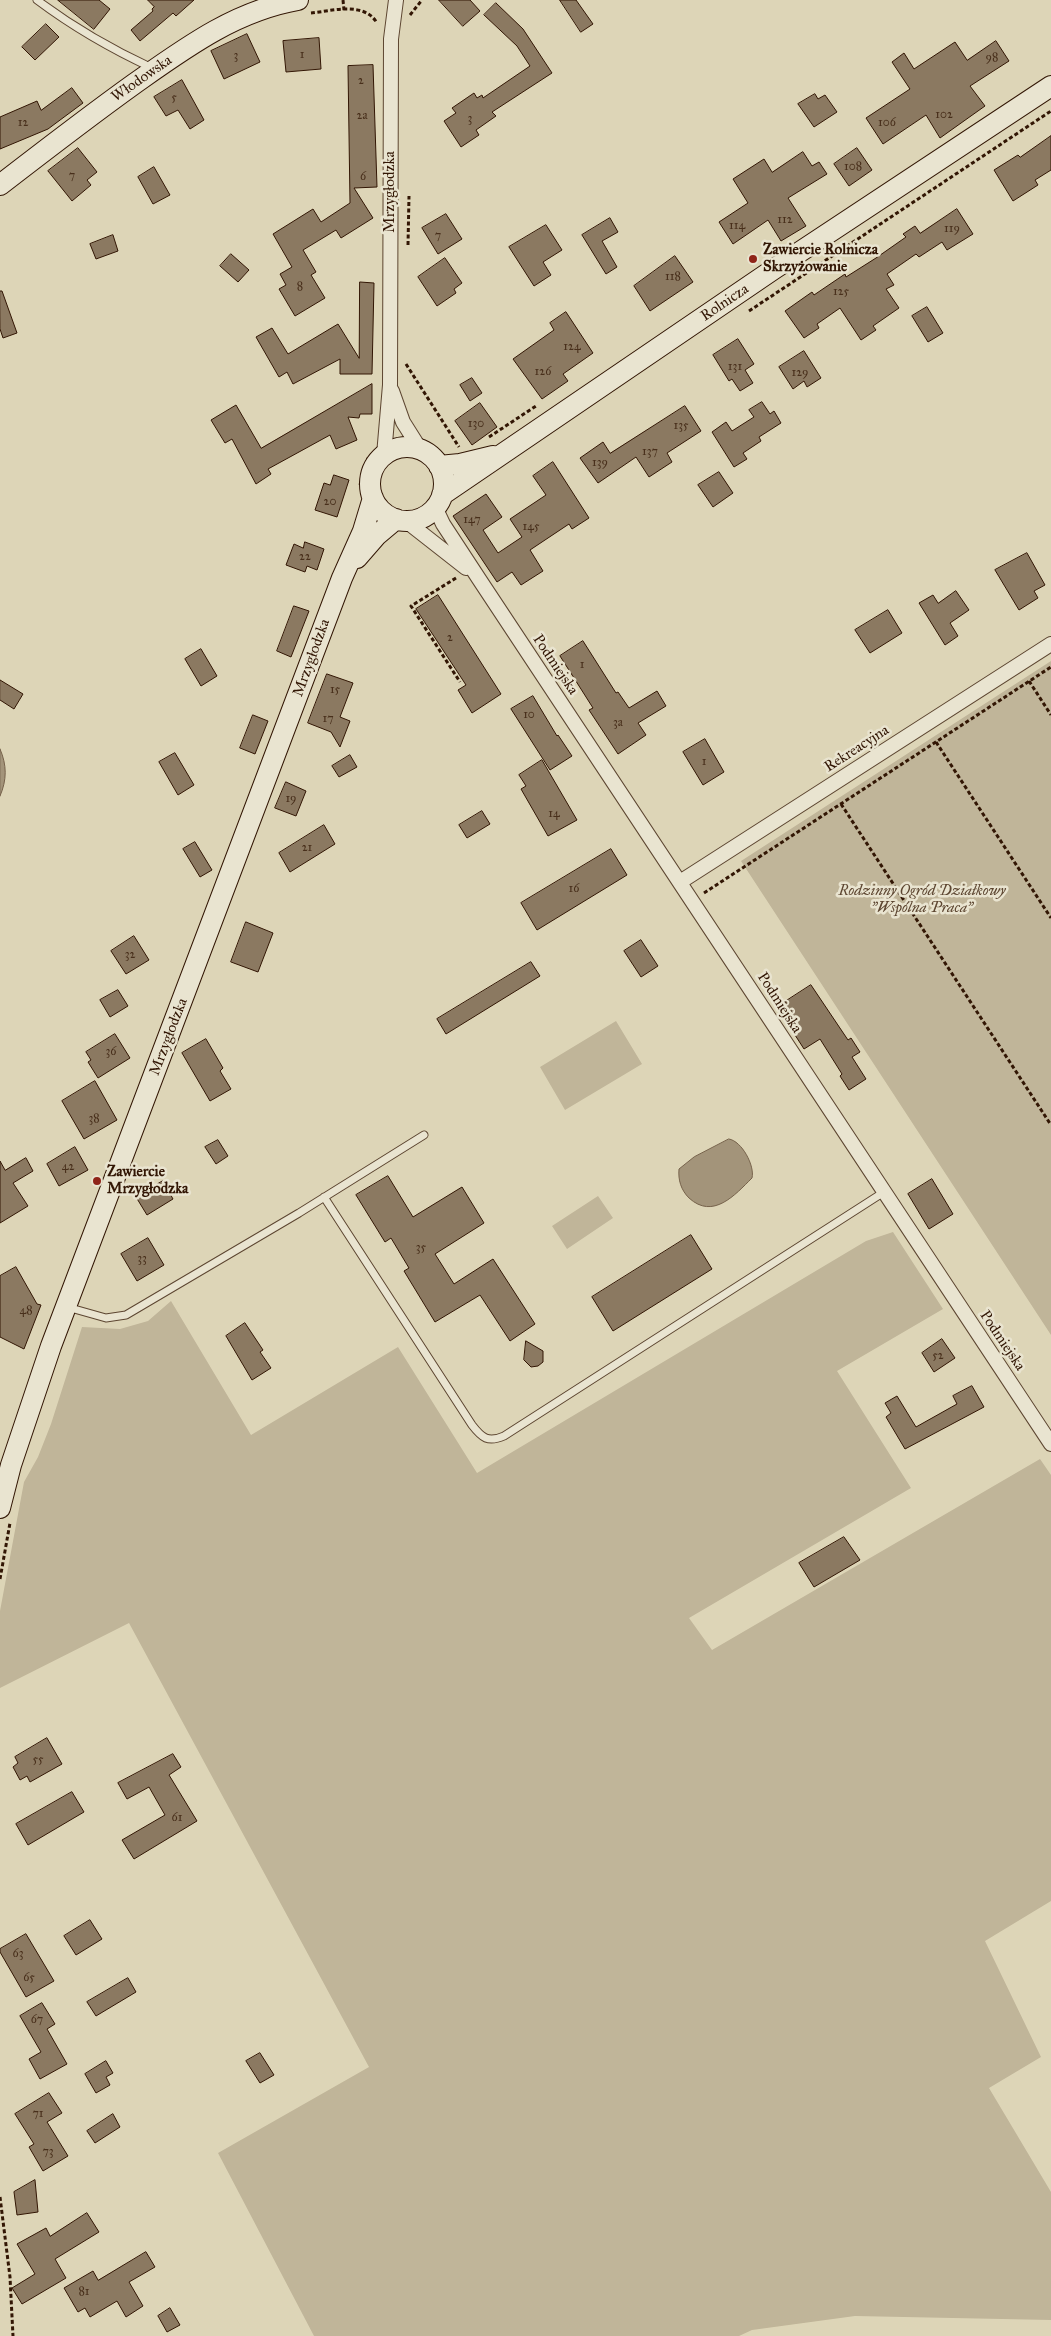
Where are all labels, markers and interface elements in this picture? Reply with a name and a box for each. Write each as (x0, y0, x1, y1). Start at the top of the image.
house number: 1 (300, 48, 304, 62)
house number: 3 (234, 49, 238, 63)
house number: 98 (986, 51, 998, 65)
street label: Włodowska (108, 52, 176, 106)
house number: 2 (358, 74, 364, 88)
house number: 5 (171, 91, 177, 105)
house number: 102 (935, 108, 953, 122)
house number: 2a (357, 109, 367, 123)
house number: 3 (468, 112, 472, 126)
house number: 12 (18, 116, 28, 130)
house number: 106 (878, 116, 896, 130)
street label: Mrzygłodzka (381, 151, 399, 233)
house number: 108 (844, 160, 862, 174)
house number: 7 (69, 169, 75, 183)
house number: 6 (360, 170, 366, 184)
house number: 112 (777, 213, 793, 227)
house number: 114 (729, 219, 745, 233)
house number: 119 (944, 222, 960, 236)
house number: 7 (435, 229, 441, 243)
place label: Zawiercie Rolnicza Skrzyżowanie (763, 241, 878, 276)
marker: Zawiercie Rolnicza Skrzyżowanie (747, 253, 759, 265)
house number: 118 (665, 270, 681, 284)
house number: 8 (297, 280, 303, 294)
street label: Rolnicza (698, 280, 752, 326)
house number: 125 (833, 285, 849, 299)
house number: 124 (563, 340, 581, 354)
house number: 131 (728, 360, 742, 374)
house number: 126 (535, 365, 551, 379)
house number: 129 (791, 366, 809, 380)
house number: 130 (468, 417, 484, 431)
house number: 135 (673, 419, 689, 433)
house number: 137 (642, 445, 658, 459)
house number: 139 (592, 456, 608, 470)
house number: 20 (324, 495, 336, 509)
house number: 147 (463, 513, 481, 527)
house number: 145 (522, 520, 540, 534)
house number: 22 (299, 550, 311, 564)
street label: Mrzygłodzka (290, 617, 334, 699)
house number: 2 (447, 631, 453, 645)
street label: Podmiejska (528, 631, 582, 699)
house number: 1 (580, 658, 584, 672)
house number: 15 (330, 683, 340, 697)
house number: 10 (523, 708, 535, 722)
house number: 17 (322, 712, 334, 726)
house number: 3a (613, 716, 623, 730)
street label: Rekreacyjna (821, 722, 893, 776)
house number: 1 (702, 755, 706, 769)
house number: 19 (285, 792, 297, 806)
house number: 14 (548, 807, 560, 821)
house number: 21 (302, 841, 312, 855)
house number: 16 (569, 882, 579, 896)
park label: Rodzinny Ogród Działkowy "Wspólna Praca" (838, 882, 1006, 917)
house number: 32 (125, 948, 135, 962)
street label: Podmiejska (753, 969, 805, 1037)
street label: Mrzygłodzka (146, 996, 192, 1078)
house number: 36 (106, 1045, 116, 1059)
house number: 38 (88, 1112, 100, 1126)
house number: 42 (62, 1160, 74, 1174)
place label: Zawiercie Mrzygłodzka (107, 1163, 188, 1198)
marker: Zawiercie Mrzygłodzka (91, 1175, 103, 1187)
house number: 35 (416, 1241, 426, 1255)
house number: 33 (137, 1252, 147, 1266)
house number: 48 (19, 1304, 33, 1318)
street label: Podmiejska (975, 1307, 1029, 1375)
house number: 52 (932, 1349, 944, 1363)
house number: 55 (32, 1753, 44, 1767)
house number: 61 (172, 1811, 182, 1825)
house number: 63 (13, 1947, 23, 1961)
house number: 65 (23, 1971, 35, 1985)
house number: 67 (31, 2013, 43, 2027)
house number: 71 (32, 2107, 44, 2121)
house number: 73 (42, 2145, 54, 2159)
house number: 81 (78, 2285, 90, 2299)

